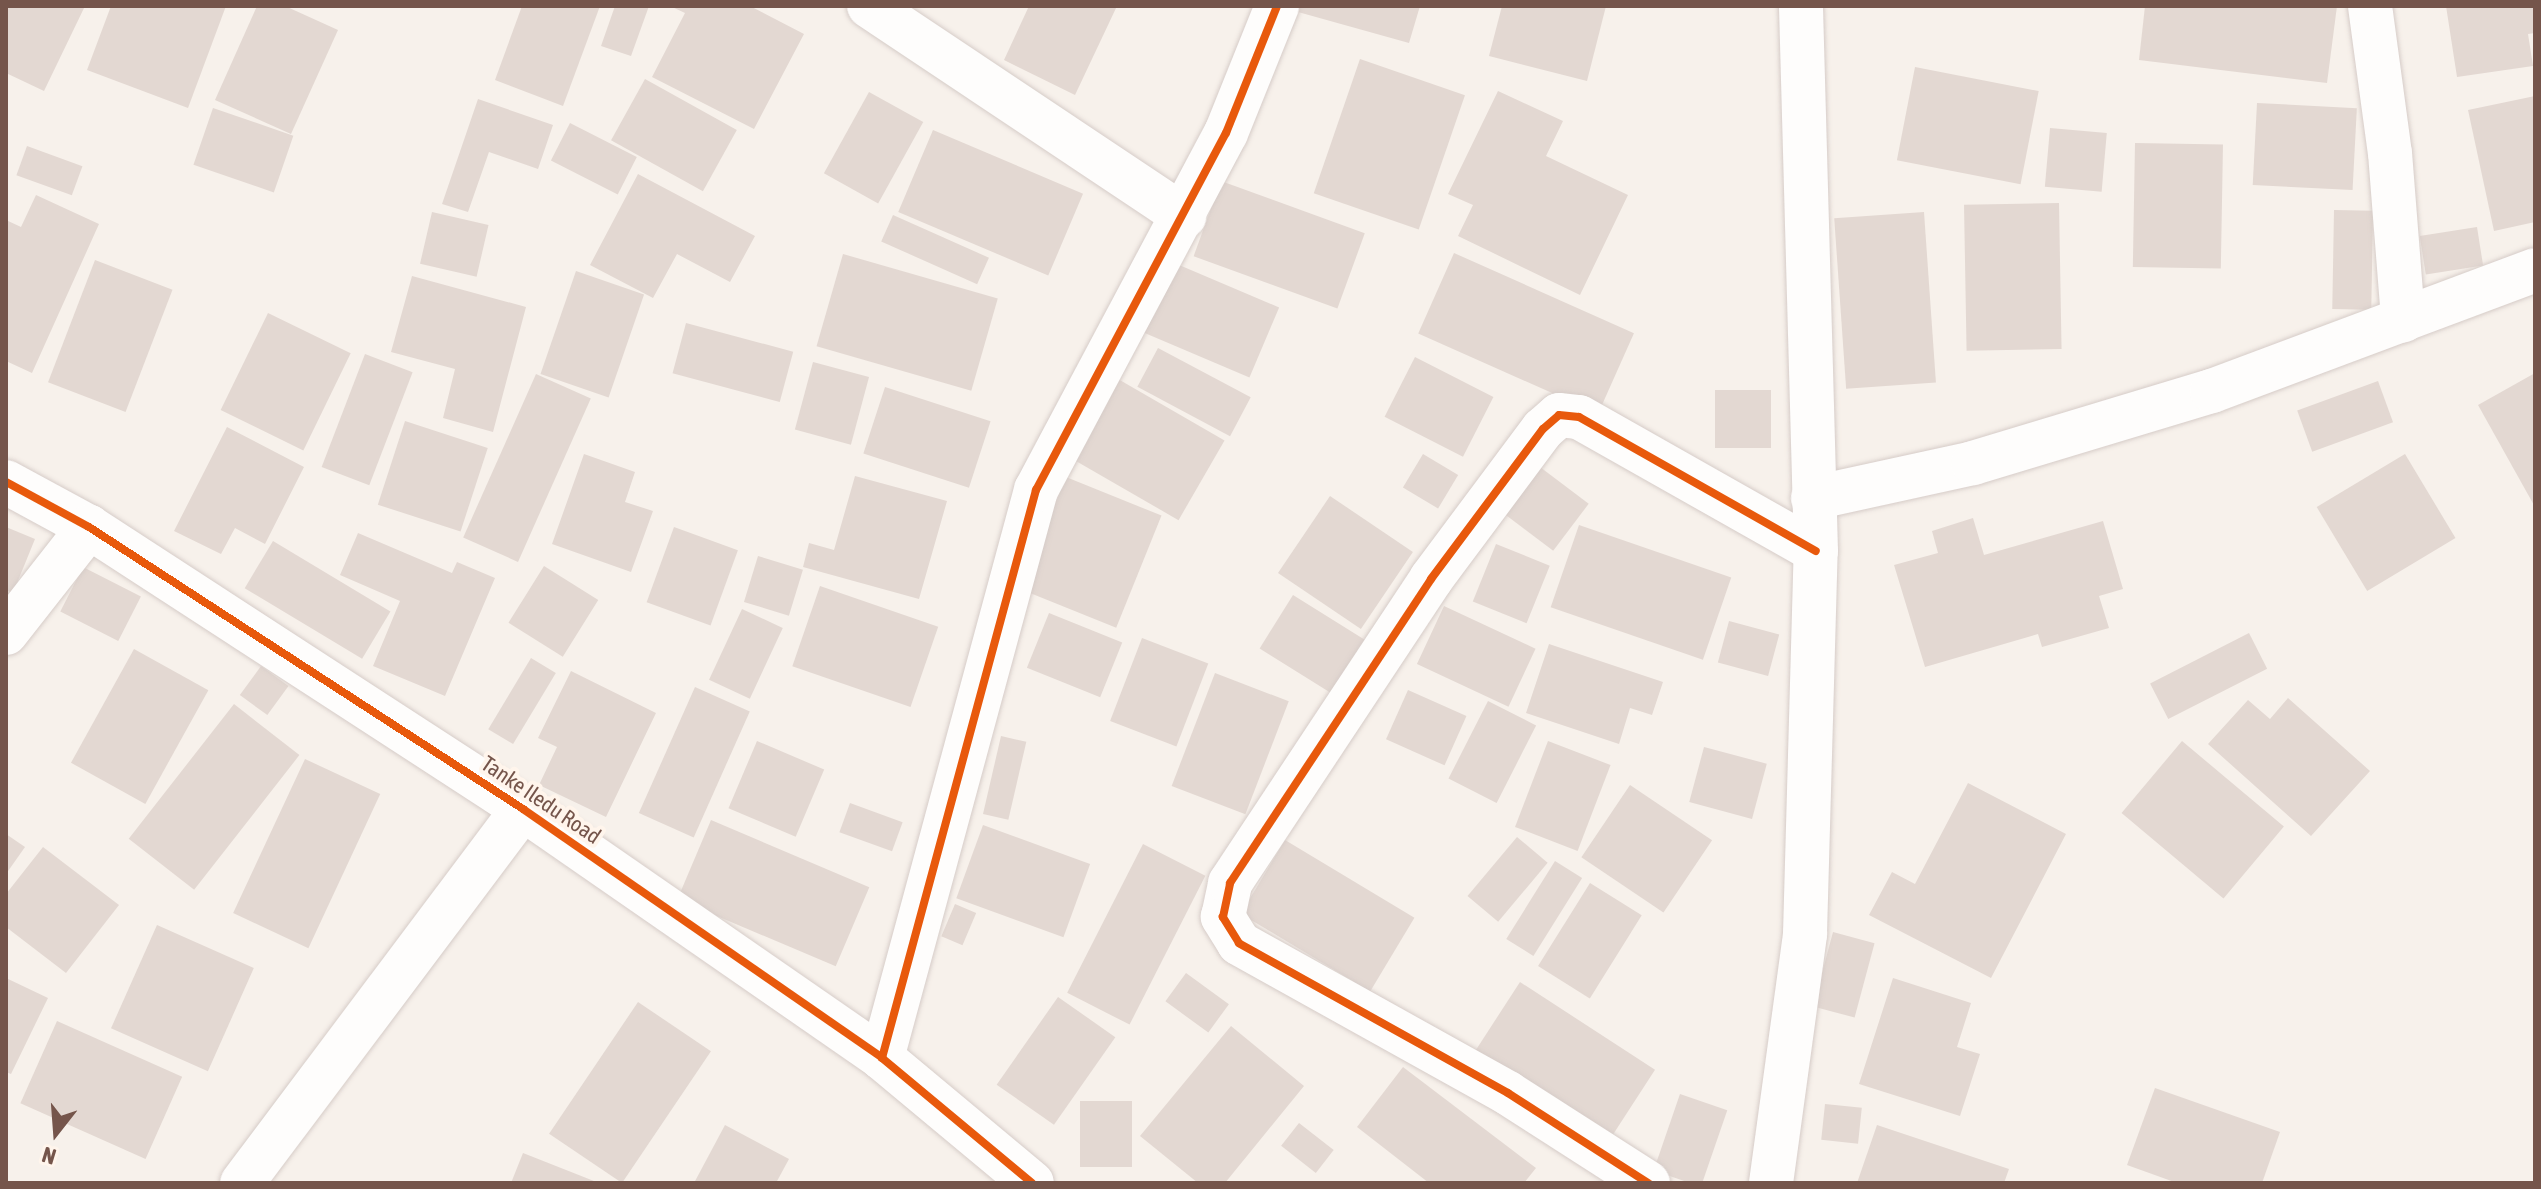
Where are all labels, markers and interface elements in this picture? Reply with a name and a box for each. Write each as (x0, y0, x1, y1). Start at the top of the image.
street label: Tanke Iledu Road (476, 750, 606, 850)
north arrow (16, 1093, 96, 1173)
text: N (39, 1142, 59, 1170)

